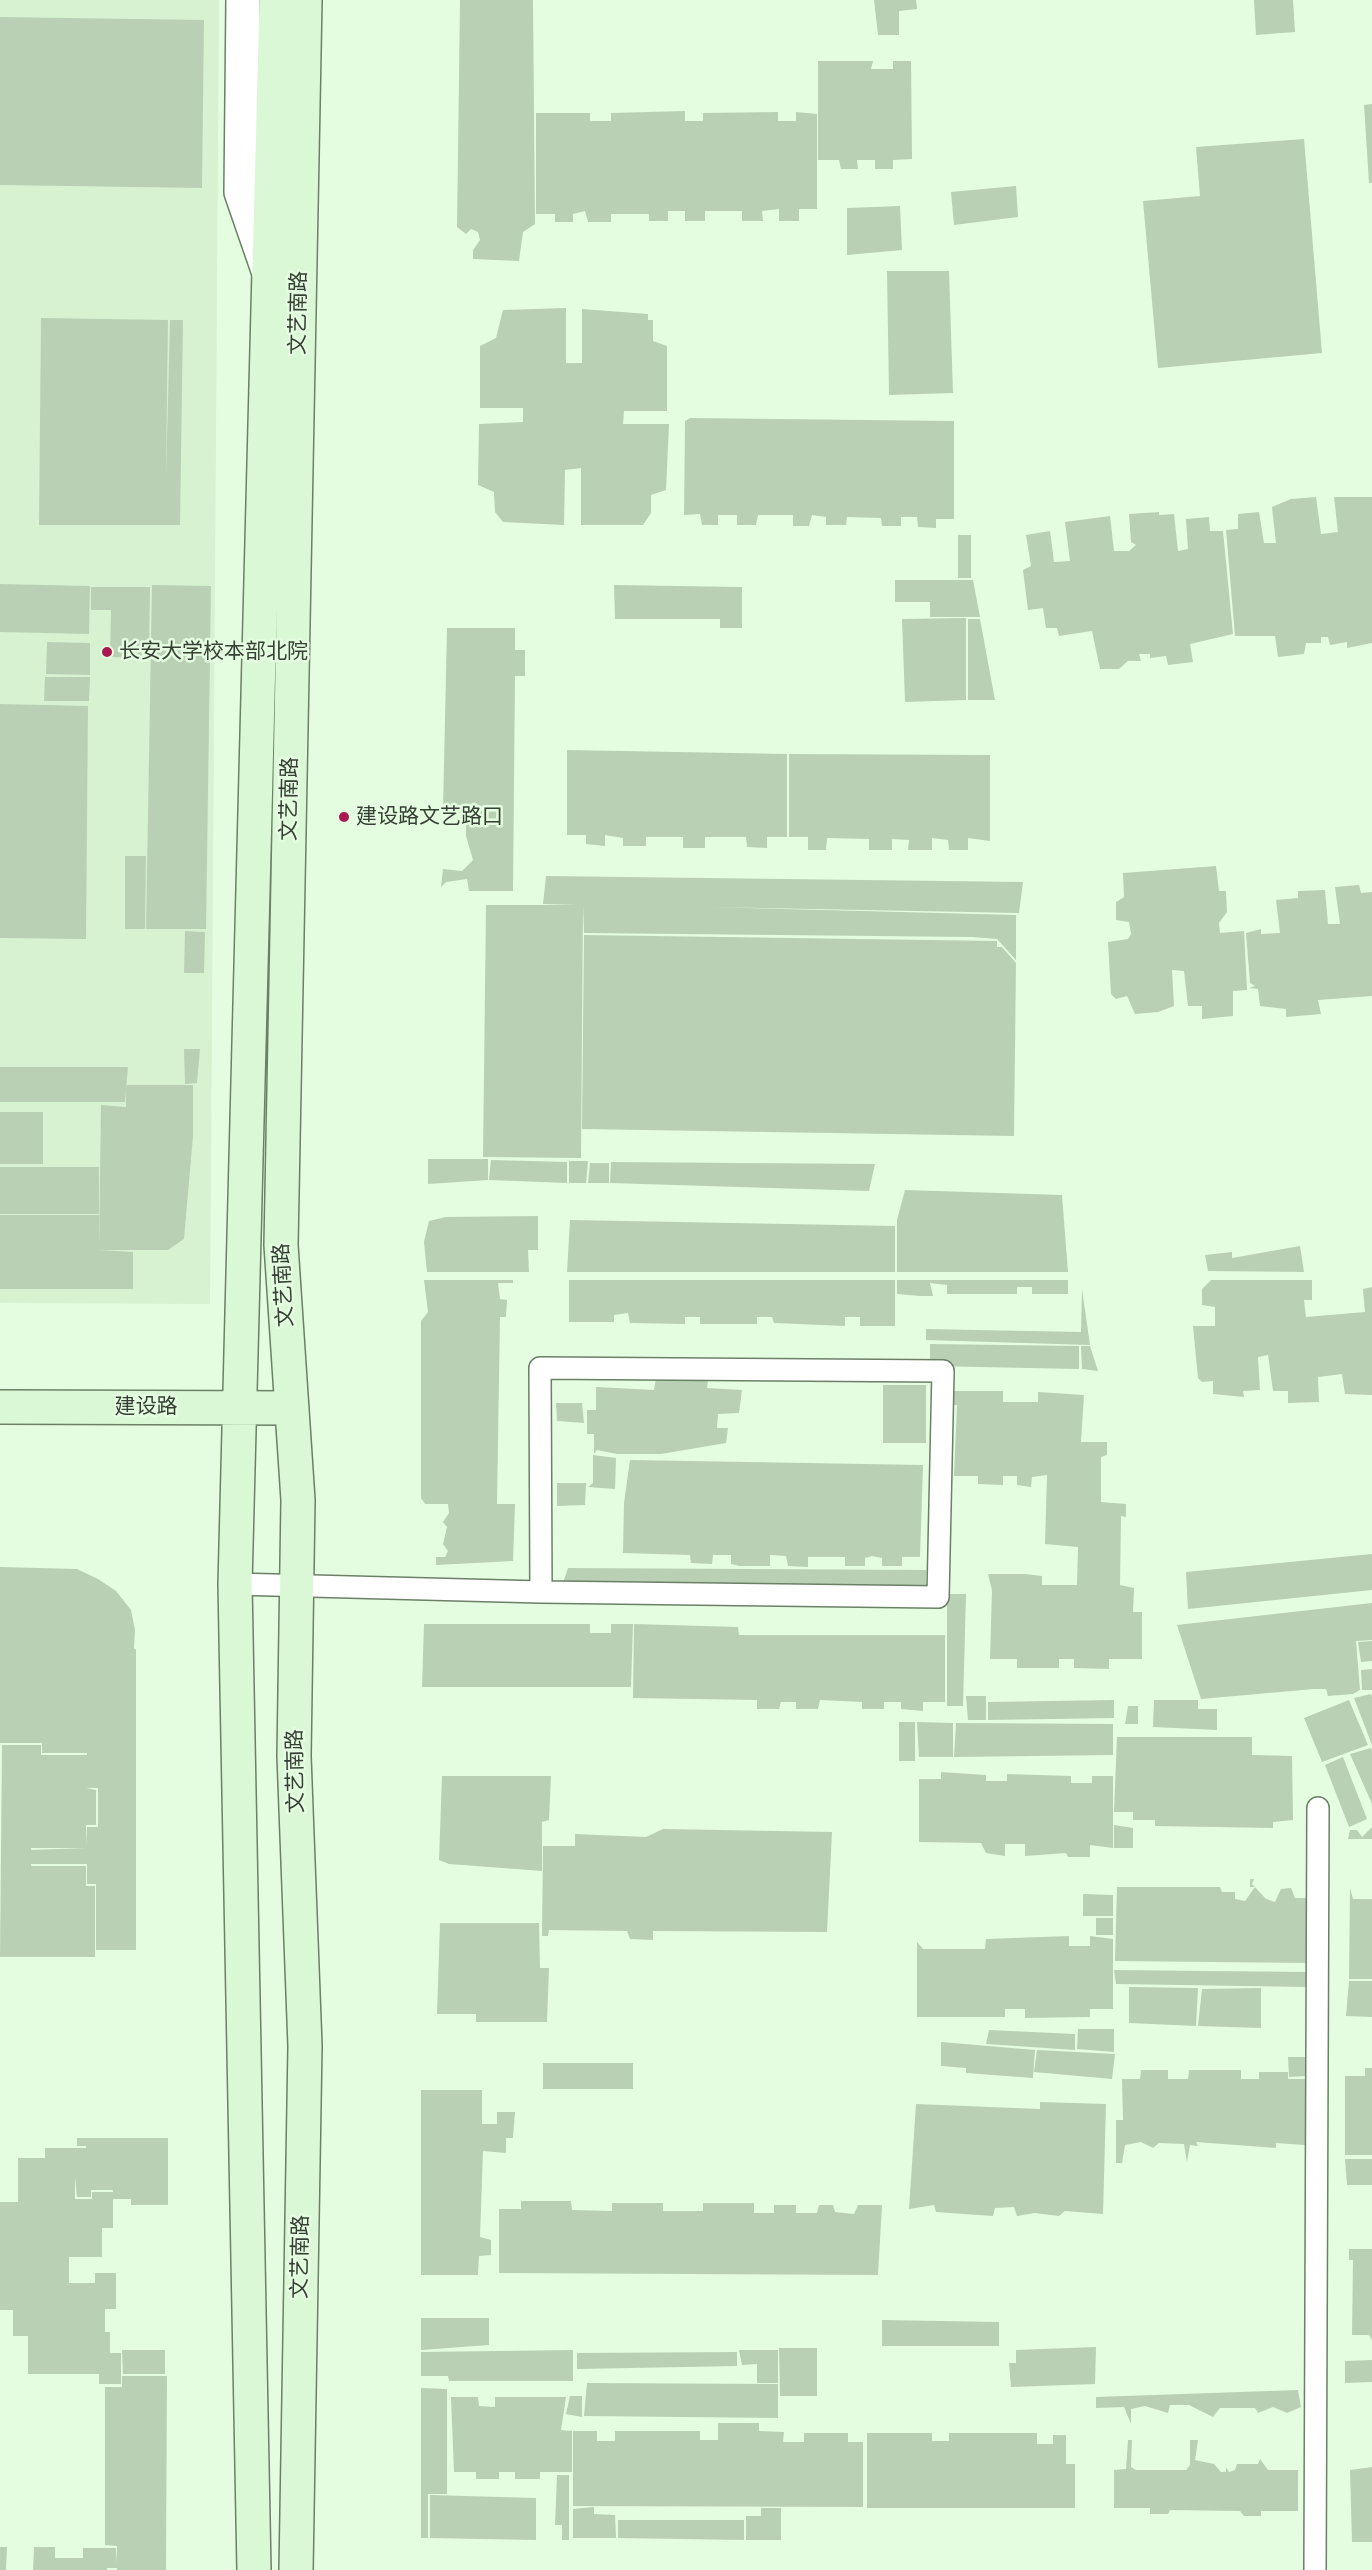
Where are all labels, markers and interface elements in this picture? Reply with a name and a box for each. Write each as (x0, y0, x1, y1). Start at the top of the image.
street label: 文艺南路 (286, 271, 312, 355)
place label: 长安大学校本部北院 (119, 639, 308, 665)
marker: 长安大学校本部北院 (100, 645, 114, 659)
street label: 文艺南路 (277, 757, 303, 841)
place label: 建设路文艺路口 (356, 804, 503, 830)
marker: 建设路文艺路口 (337, 810, 351, 824)
street label: 文艺南路 (269, 1242, 299, 1328)
street label: 建设路 (115, 1394, 177, 1420)
street label: 文艺南路 (283, 1729, 309, 1813)
street label: 文艺南路 (288, 2215, 314, 2299)

